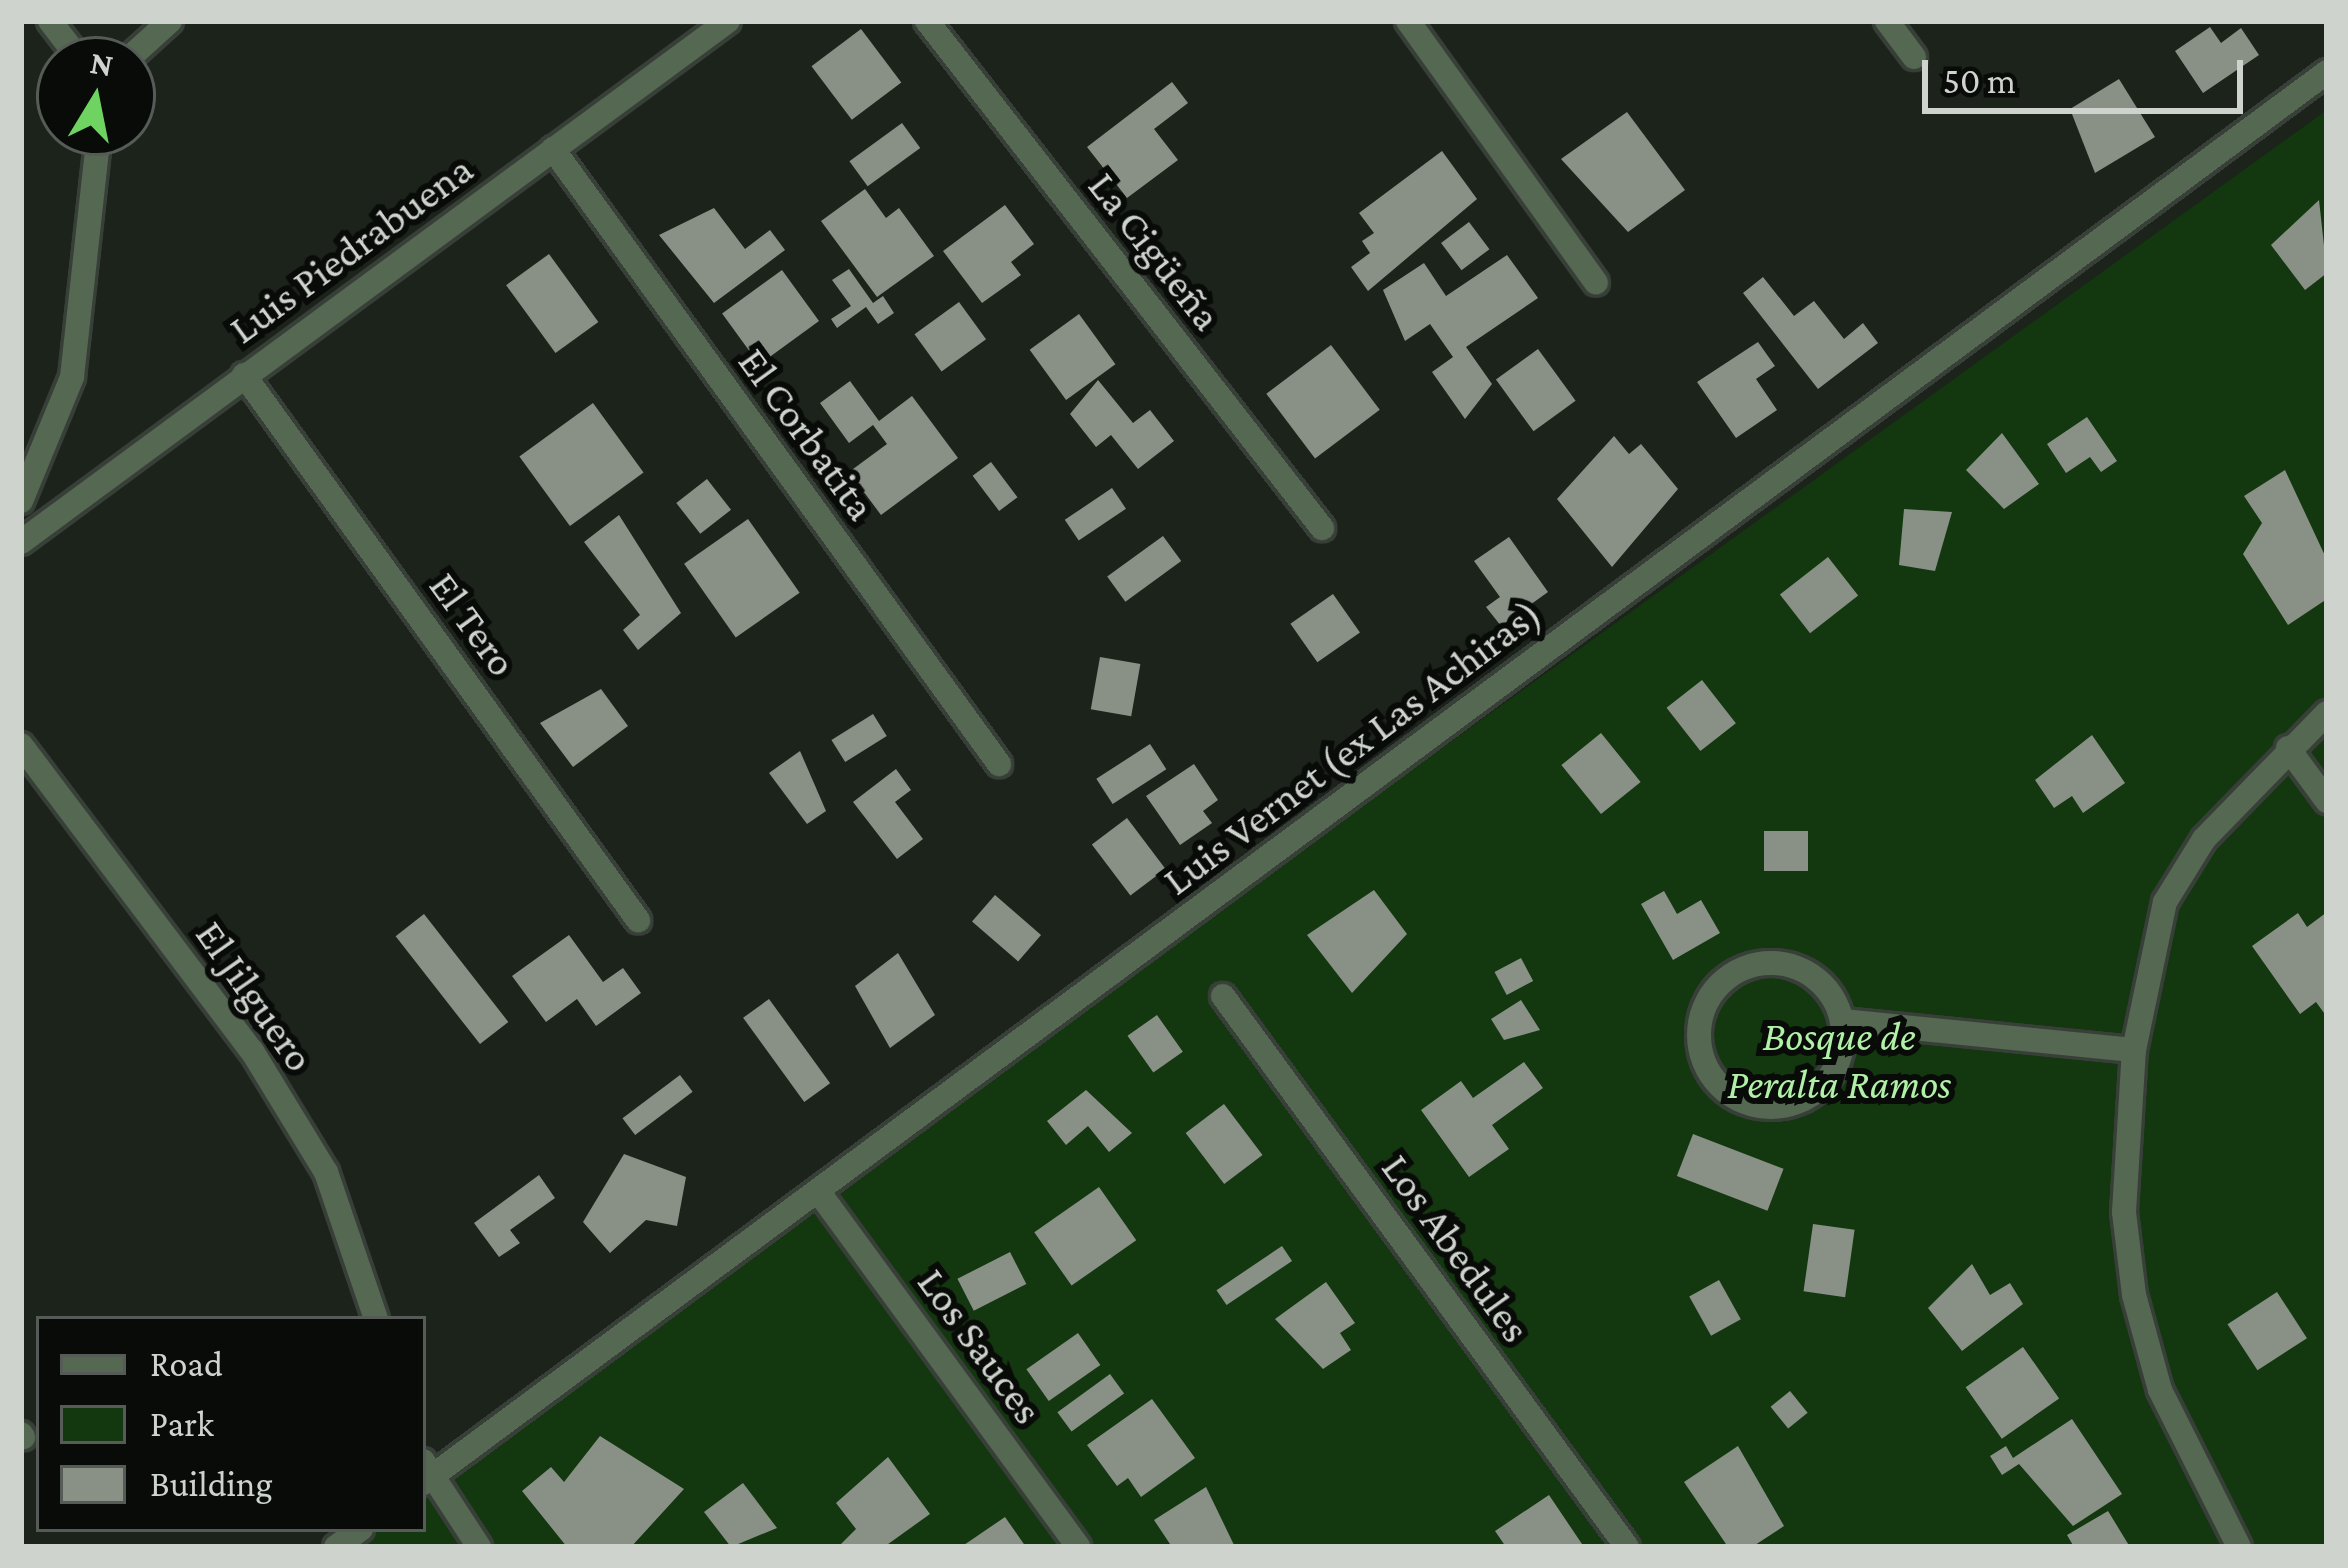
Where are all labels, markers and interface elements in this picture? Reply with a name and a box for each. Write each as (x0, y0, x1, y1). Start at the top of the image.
north arrow (36, 36, 156, 156)
scale bar (1928, 36, 2249, 110)
text: N (88, 43, 116, 83)
text: 50 m (1943, 61, 2016, 101)
street label: Luis Piedrabuena (219, 144, 483, 354)
street label: La Cigüeña (1078, 162, 1232, 340)
street label: El Corbatita (728, 338, 886, 530)
street label: El Tero (418, 562, 528, 686)
street label: Luis Vernet (ex Las Achiras) (1153, 588, 1551, 906)
street label: El Jilguero (185, 911, 325, 1081)
park label: Bosque de Peralta Ramos (1727, 1011, 1951, 1110)
street label: Los Abedules (1371, 1144, 1541, 1352)
street label: Los Sauces (907, 1259, 1053, 1433)
legend (36, 1316, 426, 1532)
text: Road (150, 1344, 223, 1384)
text: Park (150, 1404, 214, 1444)
text: Building (150, 1464, 273, 1504)

